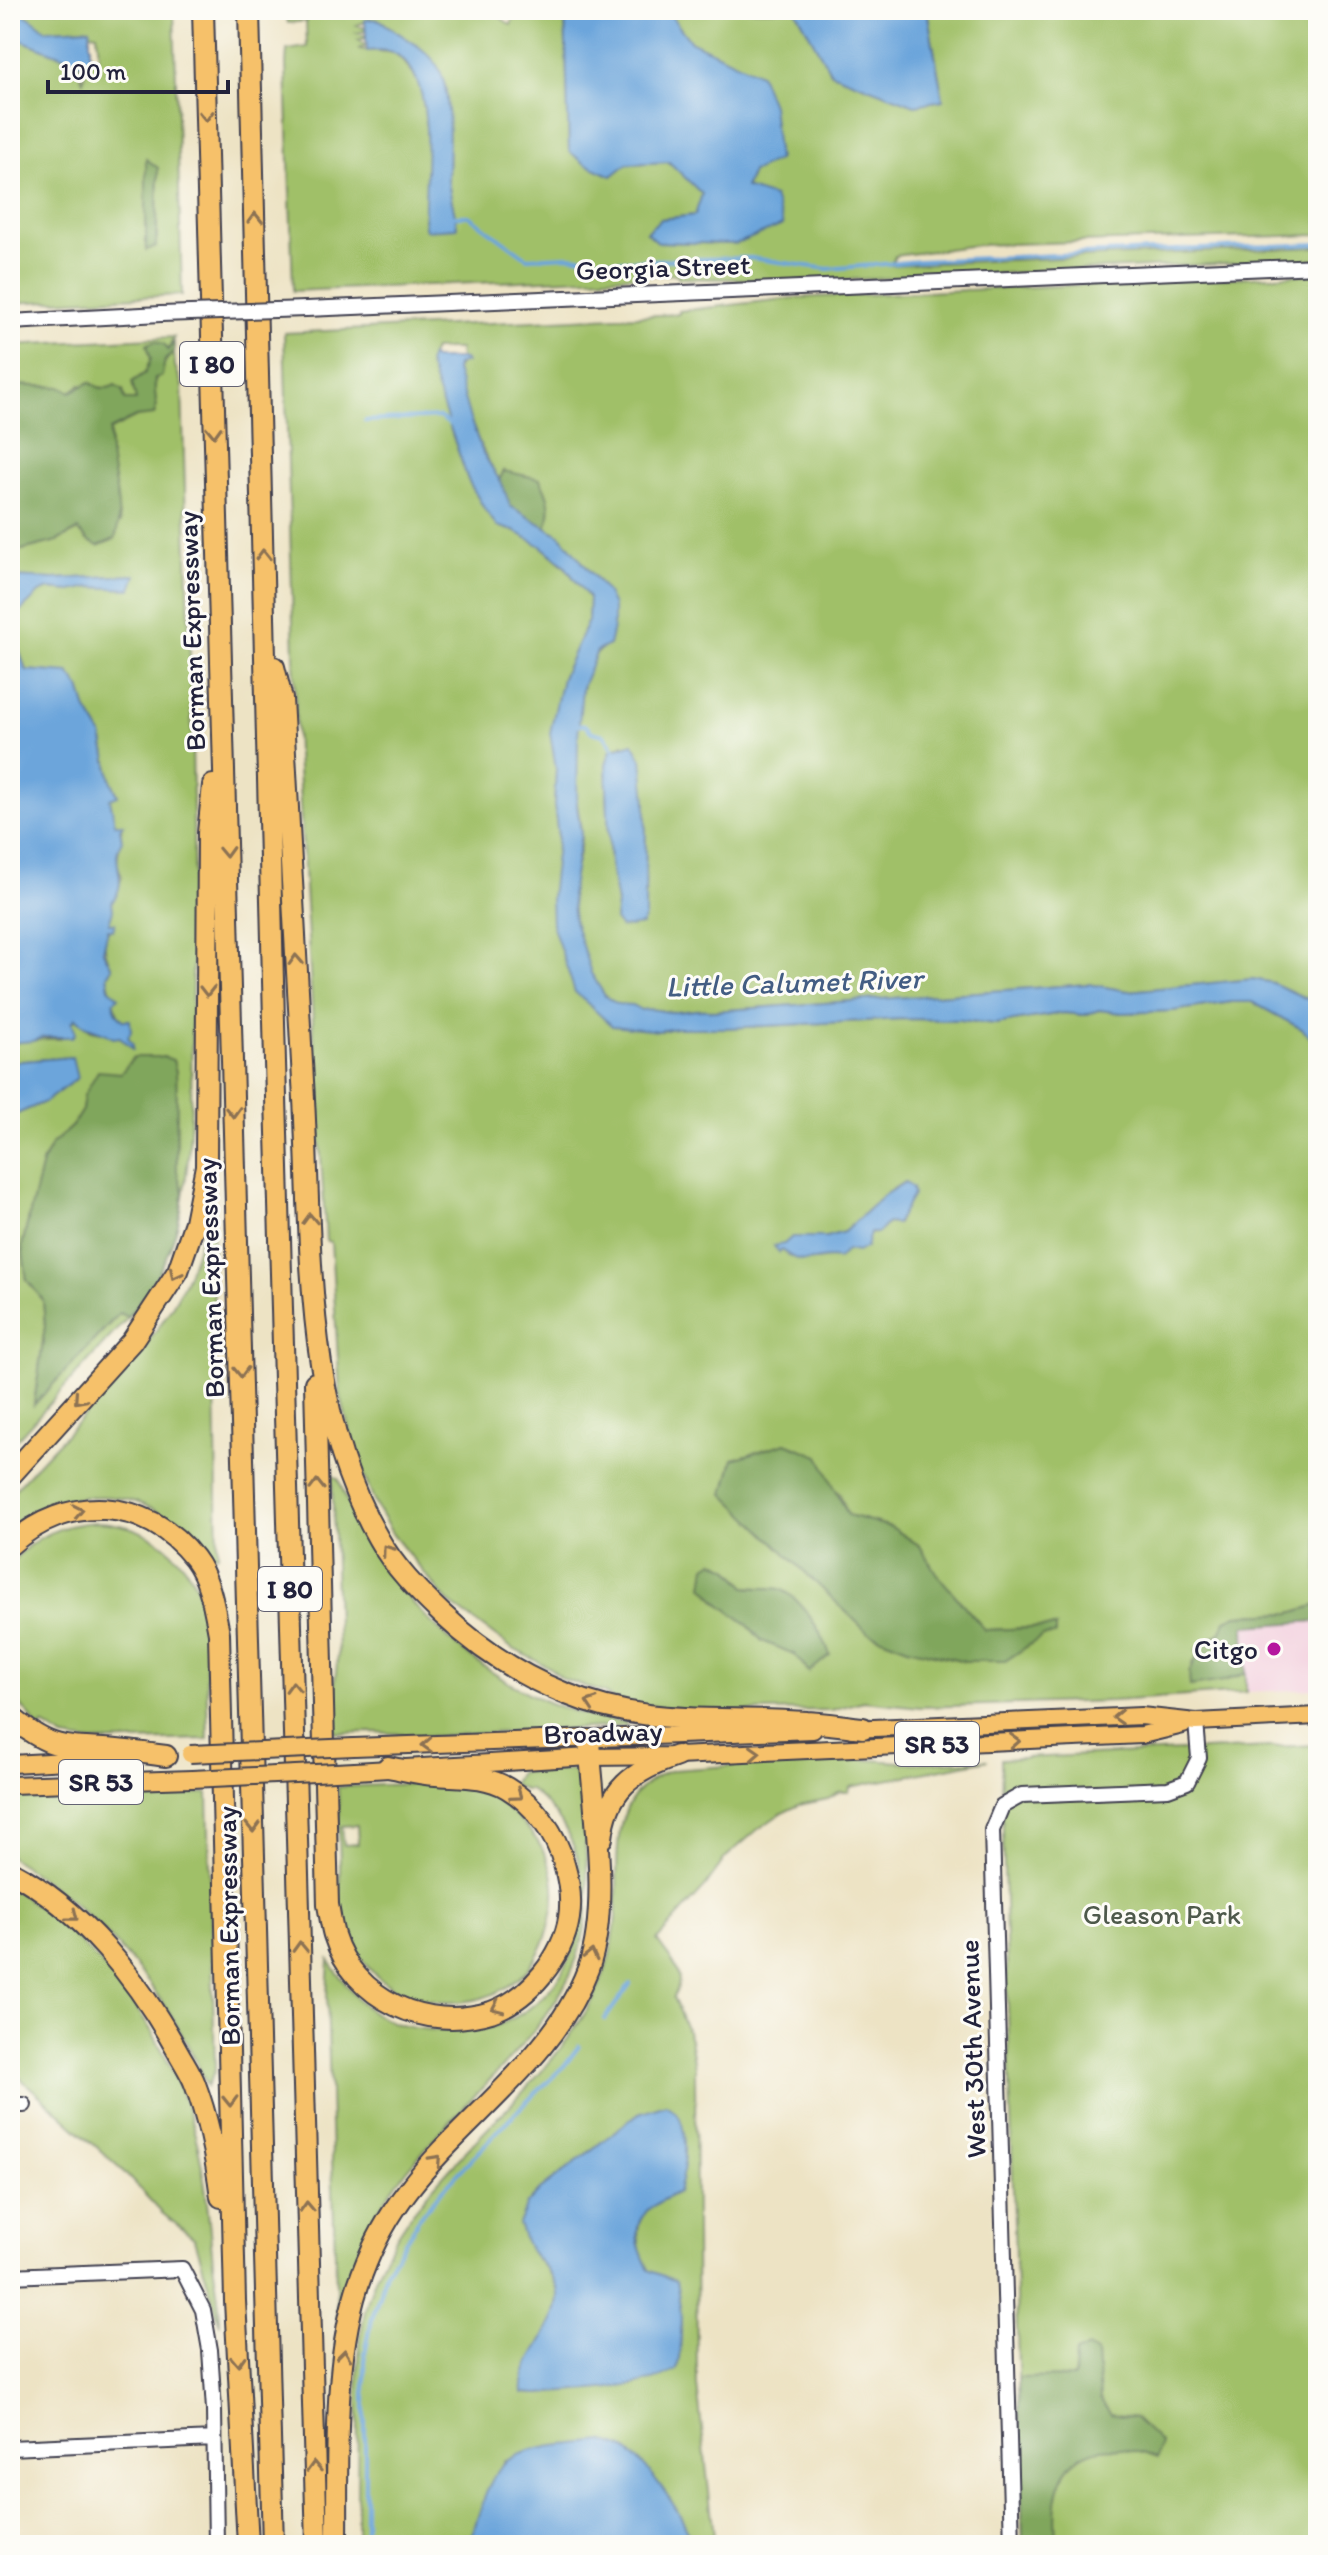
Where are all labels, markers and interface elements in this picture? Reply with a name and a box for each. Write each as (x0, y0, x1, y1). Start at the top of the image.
scale bar (48, 44, 228, 94)
text: 100 m (60, 57, 126, 86)
one-way arrow (197, 110, 214, 123)
one-way arrow (246, 211, 263, 224)
street label: Georgia Street (575, 247, 751, 287)
road number: I 80 (180, 342, 244, 386)
one-way arrow (205, 426, 223, 439)
street label: Borman Expressway (170, 510, 212, 752)
one-way arrow (254, 548, 272, 561)
one-way arrow (217, 846, 234, 859)
one-way arrow (288, 953, 305, 966)
water label: Little Calumet River (665, 959, 926, 1005)
one-way arrow (198, 985, 216, 998)
one-way arrow (225, 1106, 242, 1119)
street label: Borman Expressway (189, 1157, 231, 1399)
one-way arrow (301, 1212, 318, 1225)
one-way arrow (169, 1266, 184, 1280)
one-way arrow (232, 1366, 250, 1379)
one-way arrow (75, 1390, 89, 1405)
one-way arrow (309, 1478, 326, 1491)
one-way arrow (71, 1503, 85, 1520)
one-way arrow (382, 1544, 396, 1559)
road number: I 80 (258, 1567, 322, 1611)
place label: Citgo (1194, 1632, 1258, 1666)
marker: Citgo (1265, 1640, 1283, 1658)
one-way arrow (284, 1680, 301, 1693)
one-way arrow (585, 1696, 599, 1712)
one-way arrow (1111, 1708, 1124, 1725)
street label: Broadway (543, 1713, 663, 1751)
road number: SR 53 (895, 1722, 979, 1766)
one-way arrow (1009, 1732, 1022, 1749)
one-way arrow (420, 1736, 433, 1753)
one-way arrow (749, 1744, 762, 1761)
road number: SR 53 (59, 1760, 143, 1804)
one-way arrow (508, 1786, 522, 1800)
street label: Borman Expressway (209, 1806, 247, 2046)
one-way arrow (244, 1821, 262, 1834)
park label: Gleason Park (1083, 1897, 1241, 1931)
one-way arrow (64, 1906, 78, 1921)
street label: West 30th Avenue (951, 1939, 993, 2159)
one-way arrow (291, 1940, 309, 1953)
one-way arrow (582, 1949, 599, 1963)
one-way arrow (490, 1998, 505, 2014)
one-way arrow (221, 2095, 239, 2108)
one-way arrow (426, 2155, 441, 2169)
one-way arrow (298, 2200, 316, 2213)
one-way arrow (335, 2348, 352, 2362)
one-way arrow (229, 2355, 246, 2368)
one-way arrow (306, 2460, 323, 2473)

